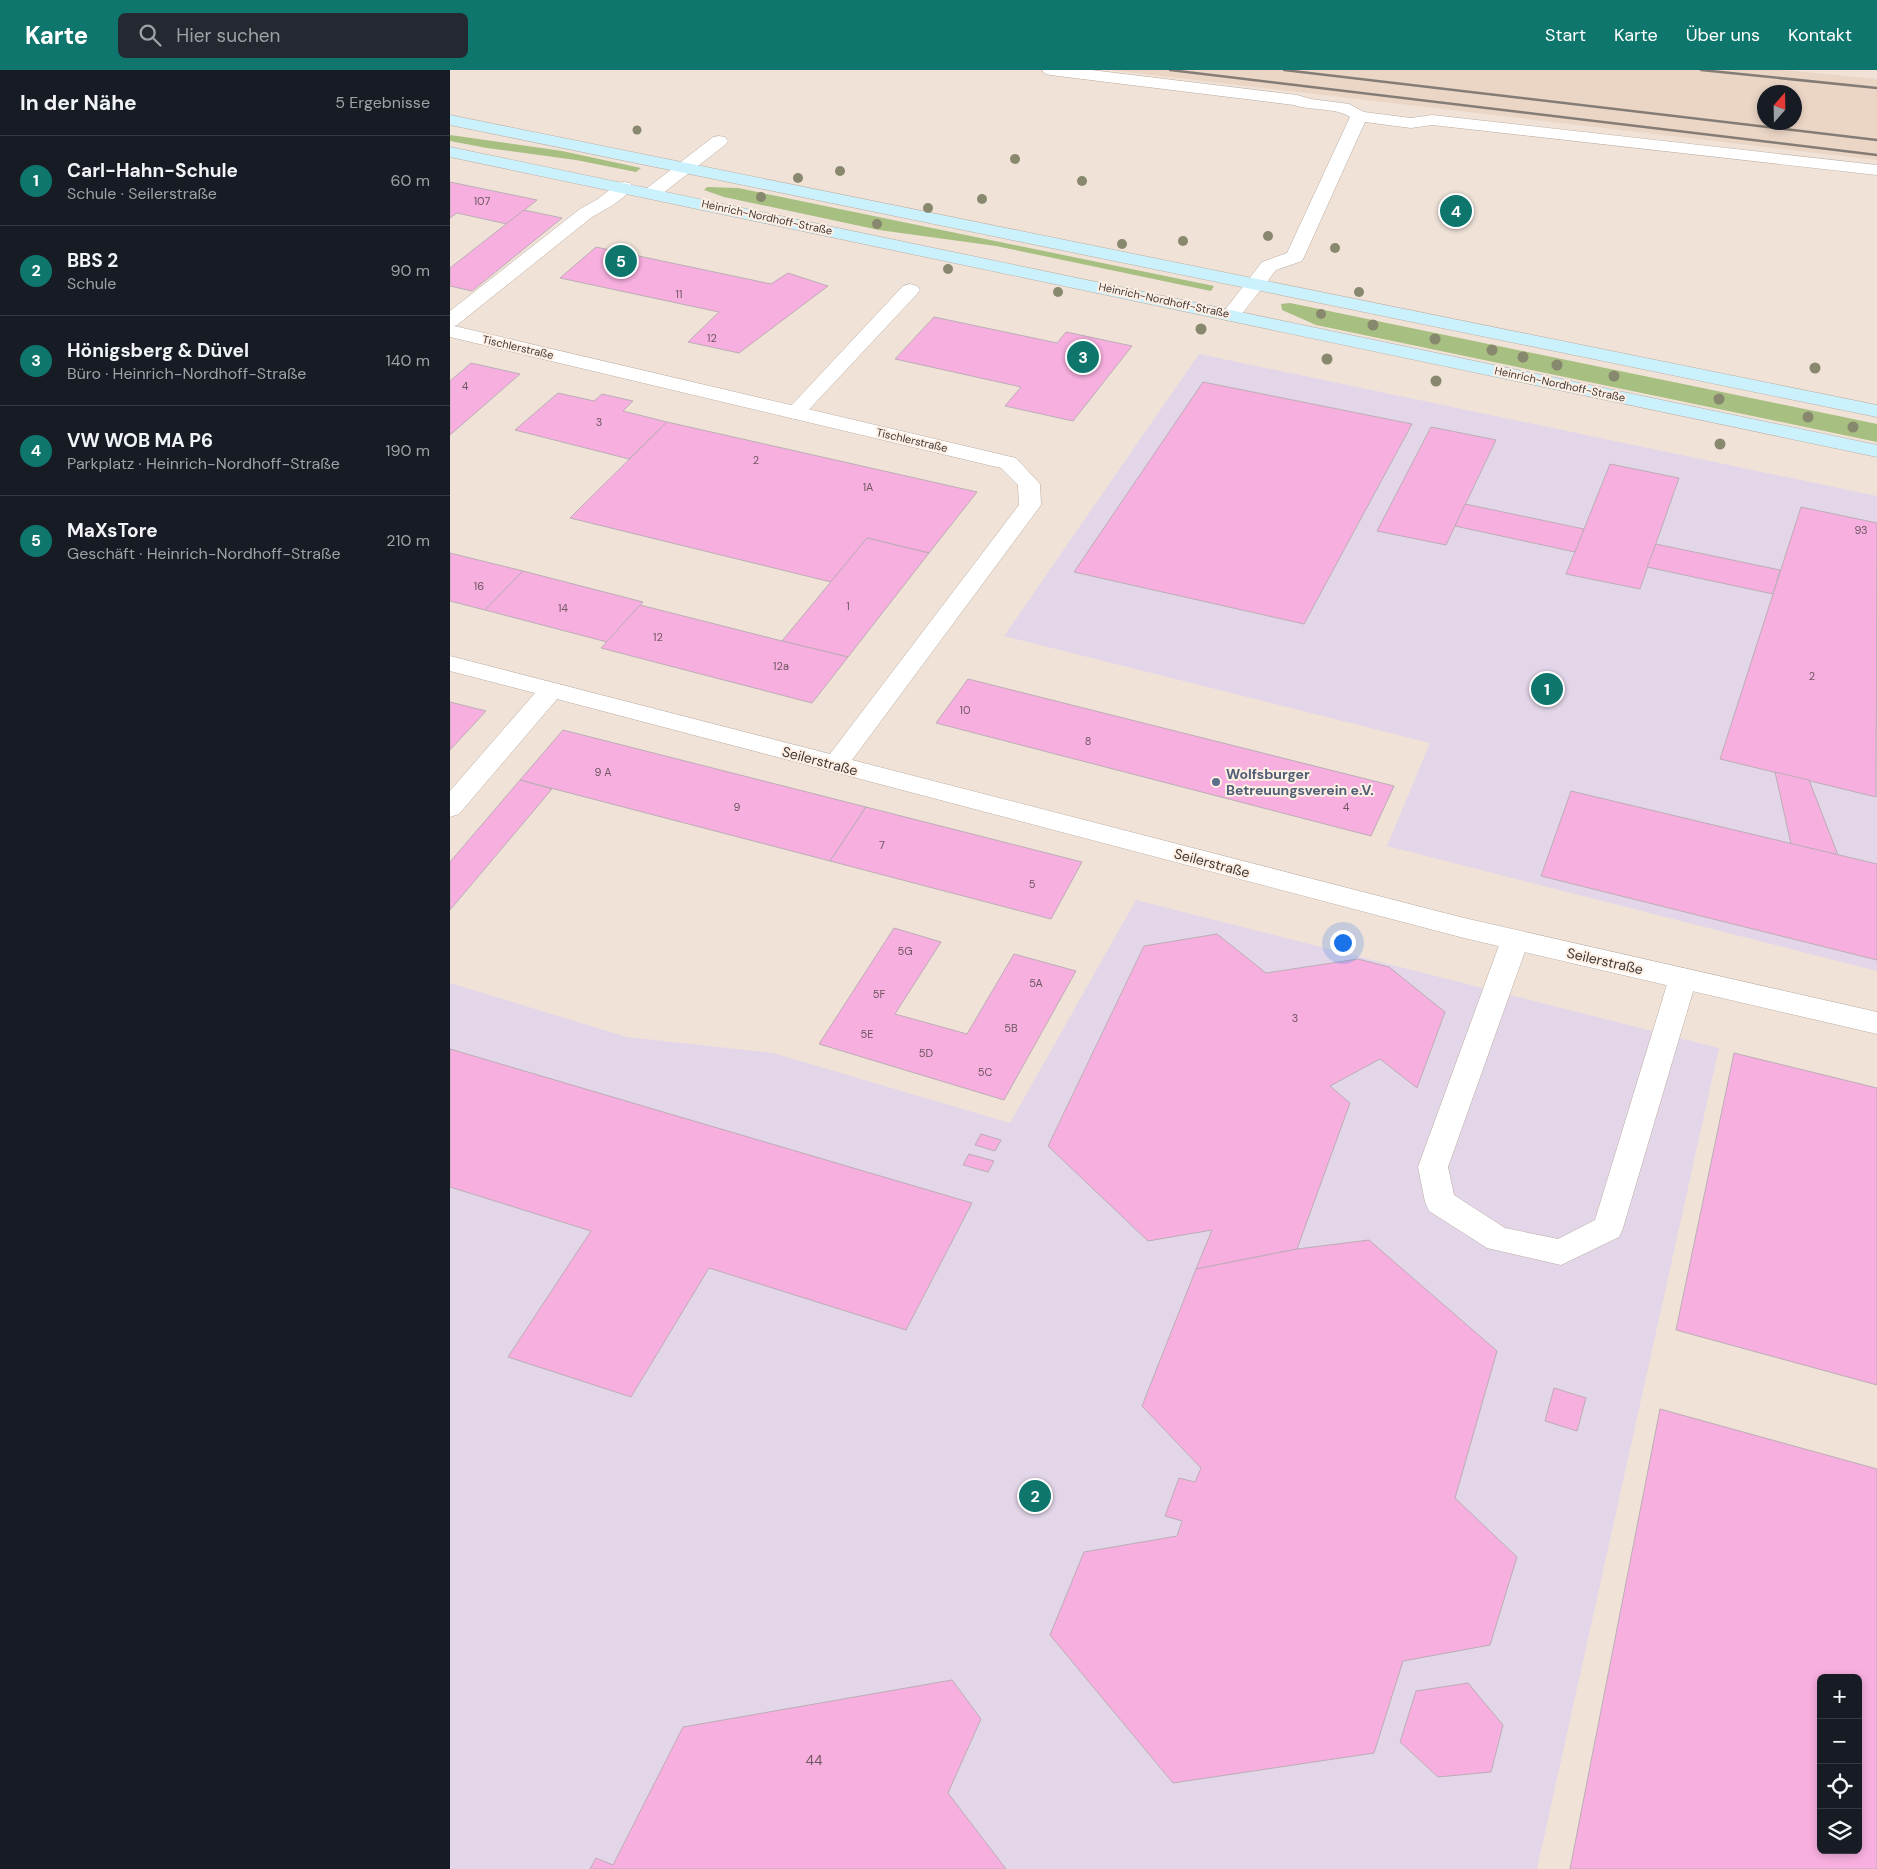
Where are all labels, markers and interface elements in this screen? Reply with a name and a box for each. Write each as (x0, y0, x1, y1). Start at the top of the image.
search box (118, 13, 468, 58)
text: Karte (25, 20, 88, 51)
icon: search (136, 21, 164, 49)
text: Hier suchen (176, 23, 281, 48)
text: Start (1545, 23, 1586, 47)
text: Karte (1614, 23, 1658, 47)
text: Über uns (1686, 23, 1760, 47)
text: Kontakt (1788, 23, 1852, 47)
north arrow (1757, 85, 1802, 130)
text: In der Nähe (20, 89, 137, 117)
text: 5 Ergebnisse (335, 92, 430, 113)
text: Carl-Hahn-Schule (67, 158, 238, 183)
text: 1 (33, 170, 39, 191)
text: 60 m (390, 170, 430, 191)
text: Schule · Seilerstraße (67, 183, 217, 204)
pin: 4 (1440, 192, 1472, 230)
house number: 107 (474, 194, 490, 208)
street label: Heinrich-Nordhoff-Straße (700, 196, 834, 238)
pin: 5 (605, 242, 637, 280)
text: BBS 2 (67, 248, 118, 273)
text: 2 (31, 260, 41, 281)
text: 90 m (390, 260, 430, 281)
text: Schule (67, 273, 116, 294)
street label: Heinrich-Nordhoff-Straße (1097, 279, 1231, 321)
house number: 11 (676, 287, 682, 301)
house number: 12 (707, 331, 717, 345)
street label: Tischlerstraße (481, 332, 555, 362)
text: Hönigsberg & Düvel (67, 338, 249, 363)
pin: 3 (1067, 338, 1099, 376)
text: 3 (31, 350, 41, 371)
text: 140 m (386, 350, 430, 371)
text: Büro · Heinrich-Nordhoff-Straße (67, 363, 306, 384)
street label: Heinrich-Nordhoff-Straße (1493, 363, 1627, 405)
house number: 4 (462, 379, 469, 393)
house number: 3 (596, 415, 602, 429)
street label: Tischlerstraße (875, 425, 949, 455)
text: VW WOB MA P6 (67, 428, 213, 453)
text: 4 (31, 440, 41, 461)
text: 190 m (386, 440, 430, 461)
text: Parkplatz · Heinrich-Nordhoff-Straße (67, 453, 340, 474)
house number: 2 (753, 453, 759, 467)
house number: 1A (863, 480, 873, 494)
text: MaXsTore (67, 518, 158, 543)
house number: 93 (1854, 523, 1868, 537)
text: 5 (31, 530, 41, 551)
text: 210 m (386, 530, 430, 551)
text: Geschäft · Heinrich-Nordhoff-Straße (67, 543, 341, 564)
house number: 16 (474, 579, 484, 593)
house number: 1 (846, 599, 850, 613)
house number: 14 (558, 601, 568, 615)
house number: 12 (653, 630, 663, 644)
house number: 12a (773, 659, 789, 673)
house number: 2 (1809, 669, 1815, 683)
pin: 1 (1531, 670, 1563, 708)
house number: 10 (960, 703, 970, 717)
house number: 8 (1085, 734, 1091, 748)
street label: Seilerstraße (780, 742, 860, 780)
house number: 9 A (594, 765, 612, 779)
place label: Wolfsburger Betreuungsverein e.V. (1226, 765, 1374, 799)
marker: Wolfsburger Betreuungsverein e.V. (1210, 776, 1222, 788)
house number: 9 (734, 800, 741, 814)
house number: 4 (1343, 800, 1350, 814)
house number: 7 (879, 838, 885, 852)
street label: Seilerstraße (1172, 844, 1252, 882)
house number: 5 (1029, 877, 1036, 891)
your location (1330, 930, 1356, 956)
street label: Seilerstraße (1565, 943, 1645, 979)
house number: 5G (897, 944, 913, 958)
house number: 5A (1029, 976, 1043, 990)
house number: 5F (873, 987, 885, 1001)
house number: 3 (1292, 1011, 1298, 1025)
house number: 5B (1004, 1021, 1018, 1035)
house number: 5E (861, 1027, 873, 1041)
house number: 5D (919, 1046, 934, 1060)
house number: 5C (978, 1065, 992, 1079)
pin: 2 (1019, 1477, 1051, 1515)
map controls (1817, 1674, 1862, 1854)
button: + (1817, 1674, 1862, 1719)
button: − (1817, 1719, 1862, 1764)
house number: 44 (806, 1751, 823, 1769)
button: locate (1817, 1764, 1862, 1809)
button: layers (1817, 1809, 1862, 1854)

